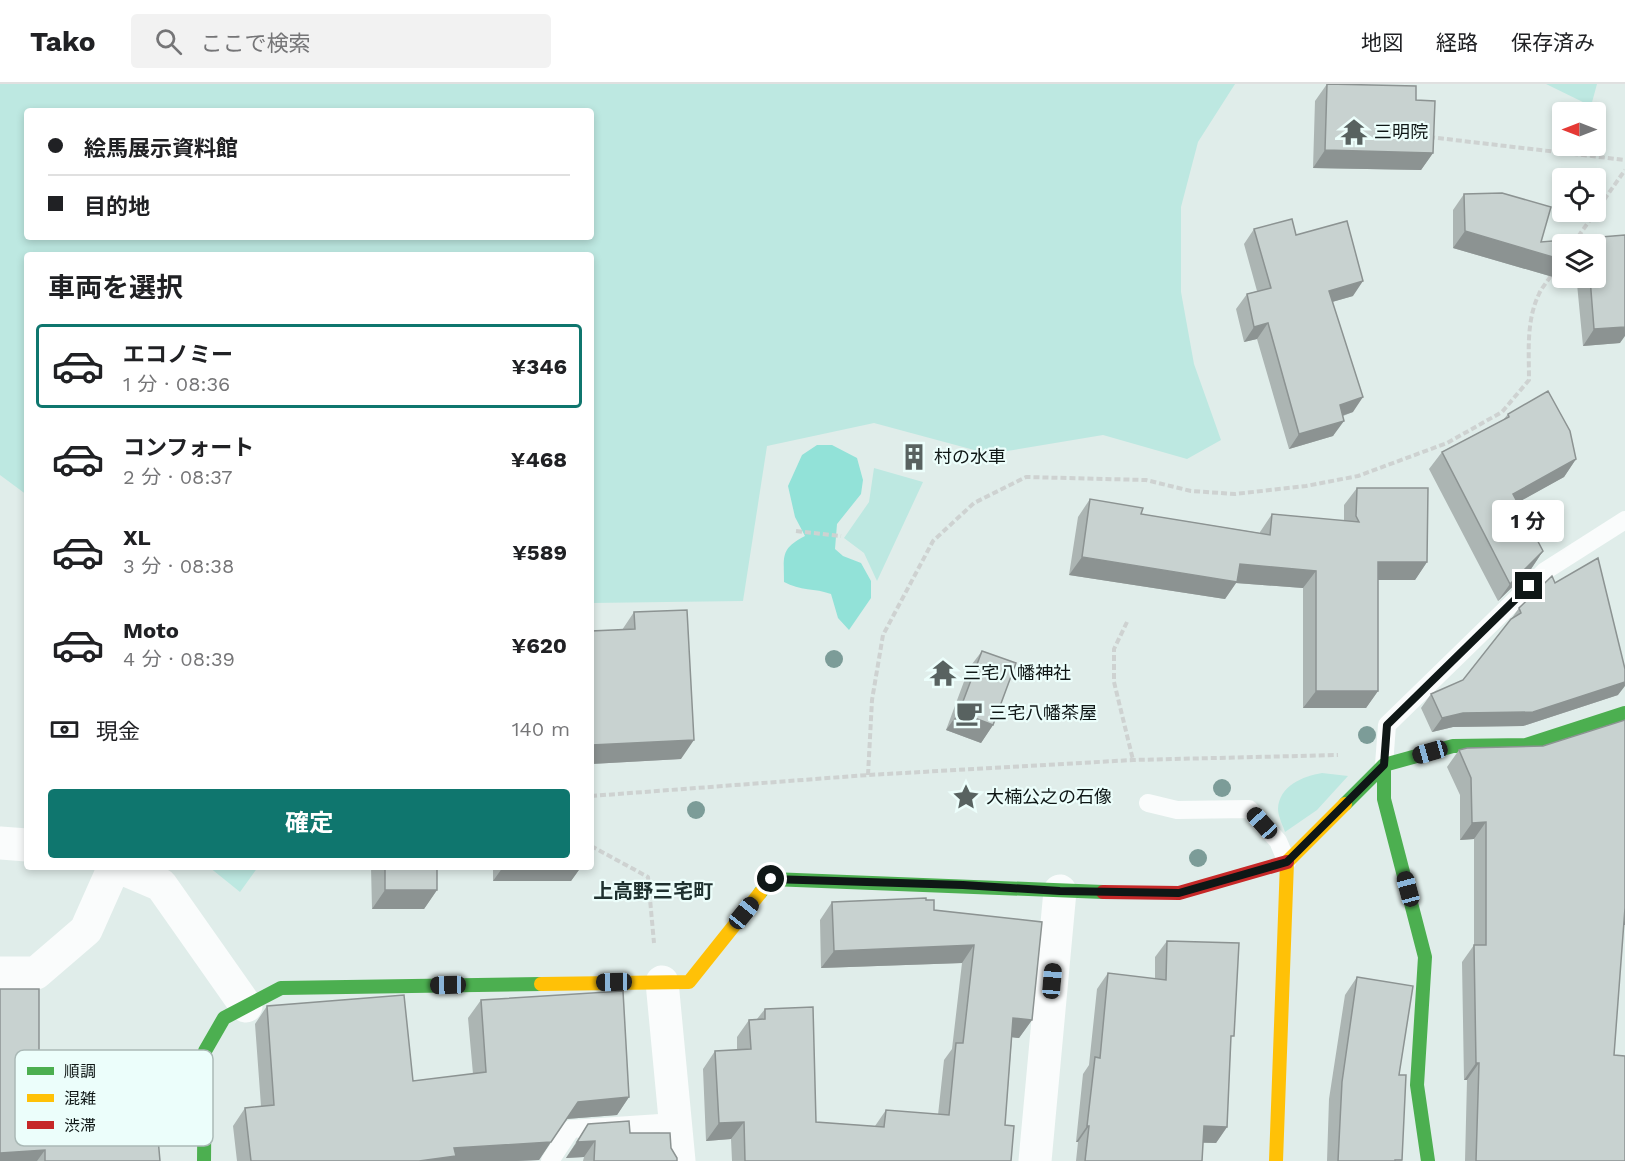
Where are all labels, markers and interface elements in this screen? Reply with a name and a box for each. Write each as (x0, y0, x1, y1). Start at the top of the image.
search box (131, 14, 551, 68)
text: Tako (30, 25, 95, 58)
icon: search (152, 25, 185, 58)
text: 地図 (1361, 30, 1403, 55)
text: 経路 (1436, 30, 1478, 55)
text: 保存済み (1511, 30, 1595, 55)
text: ここで検索 (200, 31, 310, 56)
north arrow (1552, 102, 1606, 156)
map controls (1552, 102, 1606, 288)
temple icon: 三明院 (1339, 117, 1369, 147)
place label: 三明院 (1374, 121, 1428, 142)
text: 絵馬展示資料館 (84, 136, 238, 161)
button: locate (1552, 168, 1606, 222)
text: 目的地 (84, 194, 150, 219)
button: layers (1552, 234, 1606, 288)
text: 車両を選択 (48, 272, 183, 304)
icon: car (51, 339, 105, 393)
text: エコノミー (123, 342, 233, 367)
text: ¥346 (512, 354, 567, 379)
text: 1 分 · 08:36 (123, 372, 230, 396)
icon: car (51, 432, 105, 486)
text: コンフォート (123, 435, 254, 460)
building icon: 村の水車 (899, 442, 929, 472)
place label: 村の水車 (934, 446, 1006, 467)
text: ¥468 (511, 447, 567, 472)
text: 2 分 · 08:37 (123, 465, 232, 489)
callout: 1 分 (1493, 499, 1565, 541)
text: 1 分 (1511, 509, 1545, 533)
icon: car (51, 525, 105, 579)
text: XL (123, 525, 151, 550)
text: ¥589 (512, 540, 567, 565)
text: 3 分 · 08:38 (123, 554, 234, 578)
route end (1515, 572, 1542, 599)
icon: car (51, 618, 105, 672)
text: Moto (123, 618, 179, 643)
text: ¥620 (512, 633, 567, 658)
text: 4 分 · 08:39 (123, 647, 235, 671)
temple icon: 三宅八幡神社 (928, 658, 958, 688)
place label: 三宅八幡神社 (963, 662, 1071, 683)
cafe icon: 三宅八幡茶屋 (954, 698, 984, 728)
place label: 三宅八幡茶屋 (989, 702, 1097, 723)
icon: cash (48, 713, 81, 746)
text: 140 m (512, 717, 570, 741)
text: 現金 (96, 719, 140, 744)
car (1410, 738, 1450, 766)
place icon: 大楠公之の石像 (951, 782, 981, 812)
place label: 大楠公之の石像 (986, 786, 1112, 807)
button: 確定 (48, 789, 570, 858)
car (1243, 804, 1281, 842)
route start (757, 865, 784, 892)
car (1395, 869, 1421, 909)
district label: 上高野三宅町 (593, 879, 713, 903)
car (726, 893, 762, 933)
car (1041, 962, 1063, 1000)
car (596, 973, 632, 991)
car (430, 976, 466, 994)
legend (15, 1050, 213, 1146)
text: 順調 (64, 1062, 96, 1081)
text: 混雑 (64, 1089, 96, 1108)
text: 渋滞 (64, 1116, 96, 1135)

